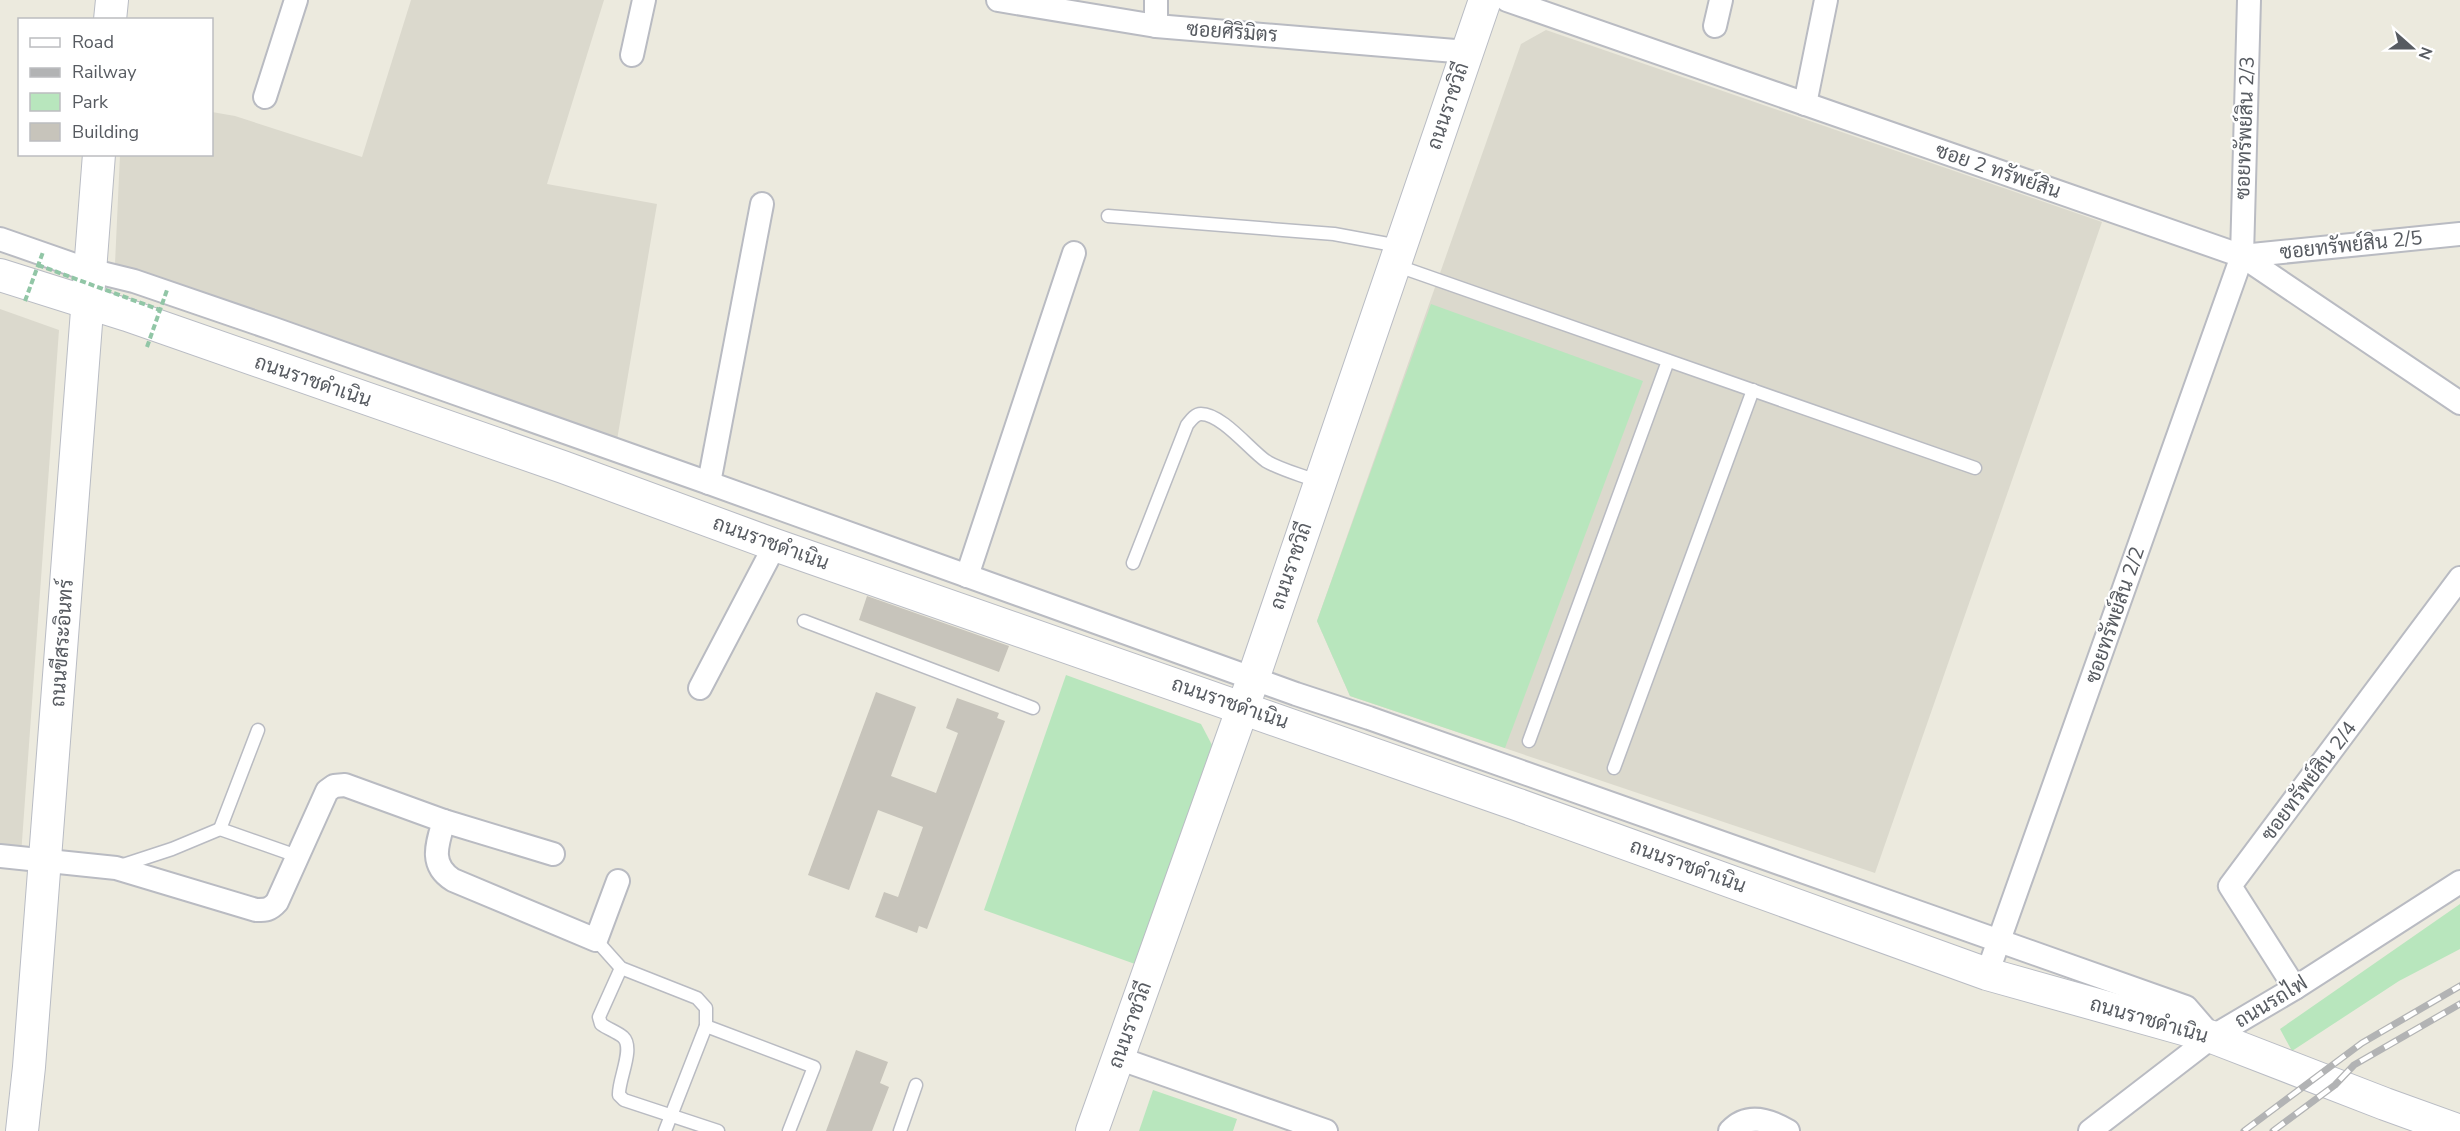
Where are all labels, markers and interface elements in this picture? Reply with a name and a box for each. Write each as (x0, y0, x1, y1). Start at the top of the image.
street label: ซอยศิริมิตร (1186, 15, 1278, 49)
legend (18, 18, 213, 156)
north arrow (2382, 18, 2442, 78)
text: Road (72, 30, 114, 54)
text: N (2413, 43, 2437, 63)
street label: ซอยทรัพย์สิน 2/3 (2228, 56, 2261, 200)
street label: ถนนราชวิถี (1421, 59, 1475, 153)
text: Railway (72, 60, 137, 84)
text: Park (72, 90, 109, 114)
text: Building (72, 120, 139, 144)
street label: ซอย 2 ทรัพย์สิน (1932, 136, 2065, 205)
street label: ซอยทรัพย์สิน 2/5 (2278, 223, 2424, 266)
street label: ถนนราชดำเนิน (251, 348, 375, 414)
street label: ถนนราชดำเนิน (709, 509, 833, 577)
street label: ถนนราชวิถี (1264, 519, 1318, 613)
street label: ซอยทรัพย์สิน 2/2 (2078, 543, 2151, 687)
street label: ถนนขีสระอินทร์ (43, 578, 80, 708)
street label: ถนนราชดำเนิน (1168, 670, 1292, 736)
street label: ซอยทรัพย์สิน 2/4 (2254, 715, 2363, 846)
street label: ถนนราชดำเนิน (1626, 832, 1750, 900)
street label: ถนนรถไฟ (2229, 970, 2313, 1034)
street label: ถนนราชวิถี (1102, 978, 1158, 1072)
street label: ถนนราชดำเนิน (2087, 990, 2211, 1050)

